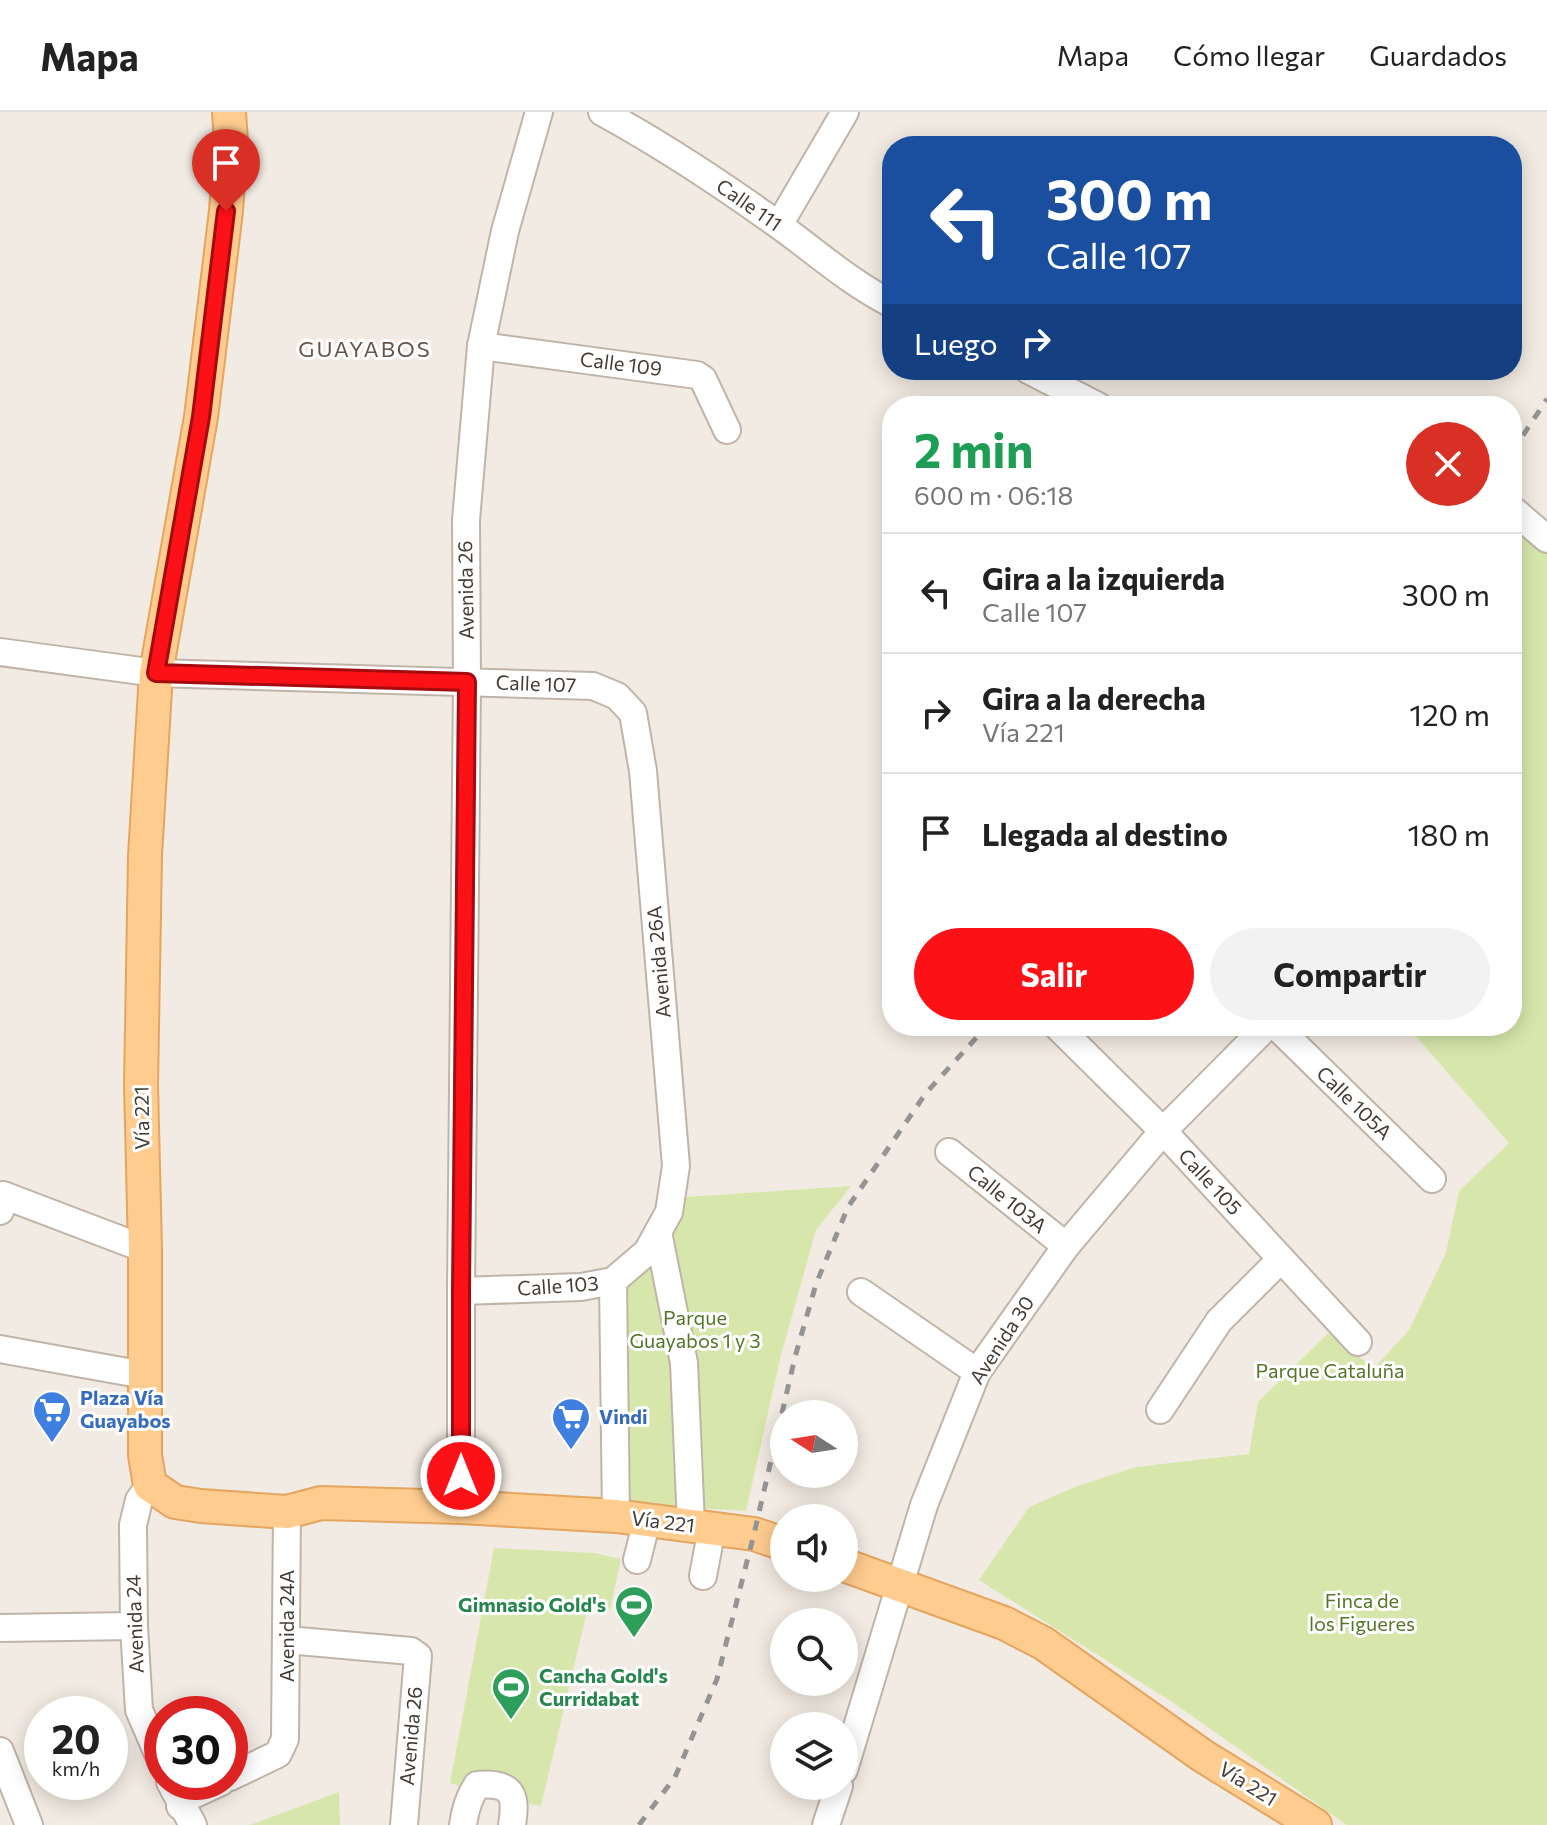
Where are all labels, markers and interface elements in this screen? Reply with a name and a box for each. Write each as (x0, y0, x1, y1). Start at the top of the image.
text: Mapa (40, 32, 139, 79)
text: Mapa (1057, 38, 1129, 72)
text: Cómo llegar (1173, 38, 1325, 72)
text: Guardados (1369, 38, 1507, 72)
pin (192, 129, 260, 211)
icon: arrive (204, 141, 248, 185)
text: 300 m (1046, 163, 1213, 232)
icon: left (914, 168, 1018, 272)
street label: Calle 111 (712, 173, 787, 235)
text: Calle 107 (1046, 232, 1191, 276)
icon: right (1014, 320, 1058, 364)
text: Luego (914, 324, 998, 361)
district label: GUAYABOS (298, 335, 432, 362)
street label: Calle 109 (579, 346, 664, 380)
text: 2 min (914, 419, 1034, 478)
button: close (1406, 422, 1490, 506)
text: 600 m · 06:18 (914, 479, 1073, 510)
street label: Avenida 26 (452, 540, 478, 640)
text: Gira a la izquierda (982, 559, 1225, 596)
icon: left (914, 571, 958, 615)
text: 300 m (1402, 575, 1490, 612)
text: Calle 107 (982, 596, 1087, 627)
street label: Calle 107 (495, 670, 577, 696)
text: Gira a la derecha (982, 679, 1206, 716)
icon: right (914, 691, 958, 735)
text: 120 m (1409, 695, 1490, 732)
text: Vía 221 (982, 716, 1065, 747)
icon: arrive (914, 811, 958, 855)
text: Llegada al destino (982, 815, 1228, 852)
text: 180 m (1407, 815, 1490, 852)
street label: Avenida 26A (641, 905, 675, 1019)
button: Salir (914, 928, 1194, 1020)
button: Compartir (1210, 928, 1490, 1020)
street label: Calle 105A (1312, 1061, 1397, 1144)
street label: Vía 221 (128, 1086, 154, 1150)
street label: Calle 105 (1174, 1143, 1247, 1219)
street label: Calle 103A (963, 1159, 1052, 1238)
street label: Calle 103 (516, 1270, 599, 1300)
street label: Avenida 30 (964, 1291, 1039, 1388)
park label: Parque Guayabos 1 y 3 (629, 1305, 761, 1352)
park label: Parque Cataluña (1256, 1358, 1404, 1382)
place label: Plaza Vía Guayabos (80, 1385, 171, 1432)
supermarket icon: Plaza Vía Guayabos (31, 1389, 73, 1444)
supermarket icon: Vindi (550, 1396, 592, 1451)
north arrow (770, 1400, 858, 1488)
map controls (770, 1400, 858, 1800)
place label: Vindi (599, 1404, 648, 1428)
position arrow (419, 1434, 503, 1518)
button: sound (770, 1504, 858, 1592)
street label: Vía 221 (630, 1505, 696, 1537)
street label: Avenida 24A (274, 1570, 298, 1682)
street label: Avenida 24 (120, 1574, 148, 1674)
sports icon: Gimnasio Gold's (613, 1584, 655, 1639)
park label: Finca de los Figueres (1309, 1588, 1415, 1635)
place label: Gimnasio Gold's (458, 1592, 606, 1616)
button: search (770, 1608, 858, 1696)
place label: Cancha Gold's Curridabat (539, 1663, 668, 1710)
sports icon: Cancha Gold's Curridabat (490, 1666, 532, 1721)
street label: Avenida 26 (394, 1686, 426, 1786)
speed limit sign: 30 (144, 1696, 248, 1800)
button: layers (770, 1712, 858, 1800)
text: 20 (51, 1713, 101, 1762)
text: km/h (52, 1756, 100, 1780)
street label: Vía 221 (1215, 1756, 1282, 1810)

